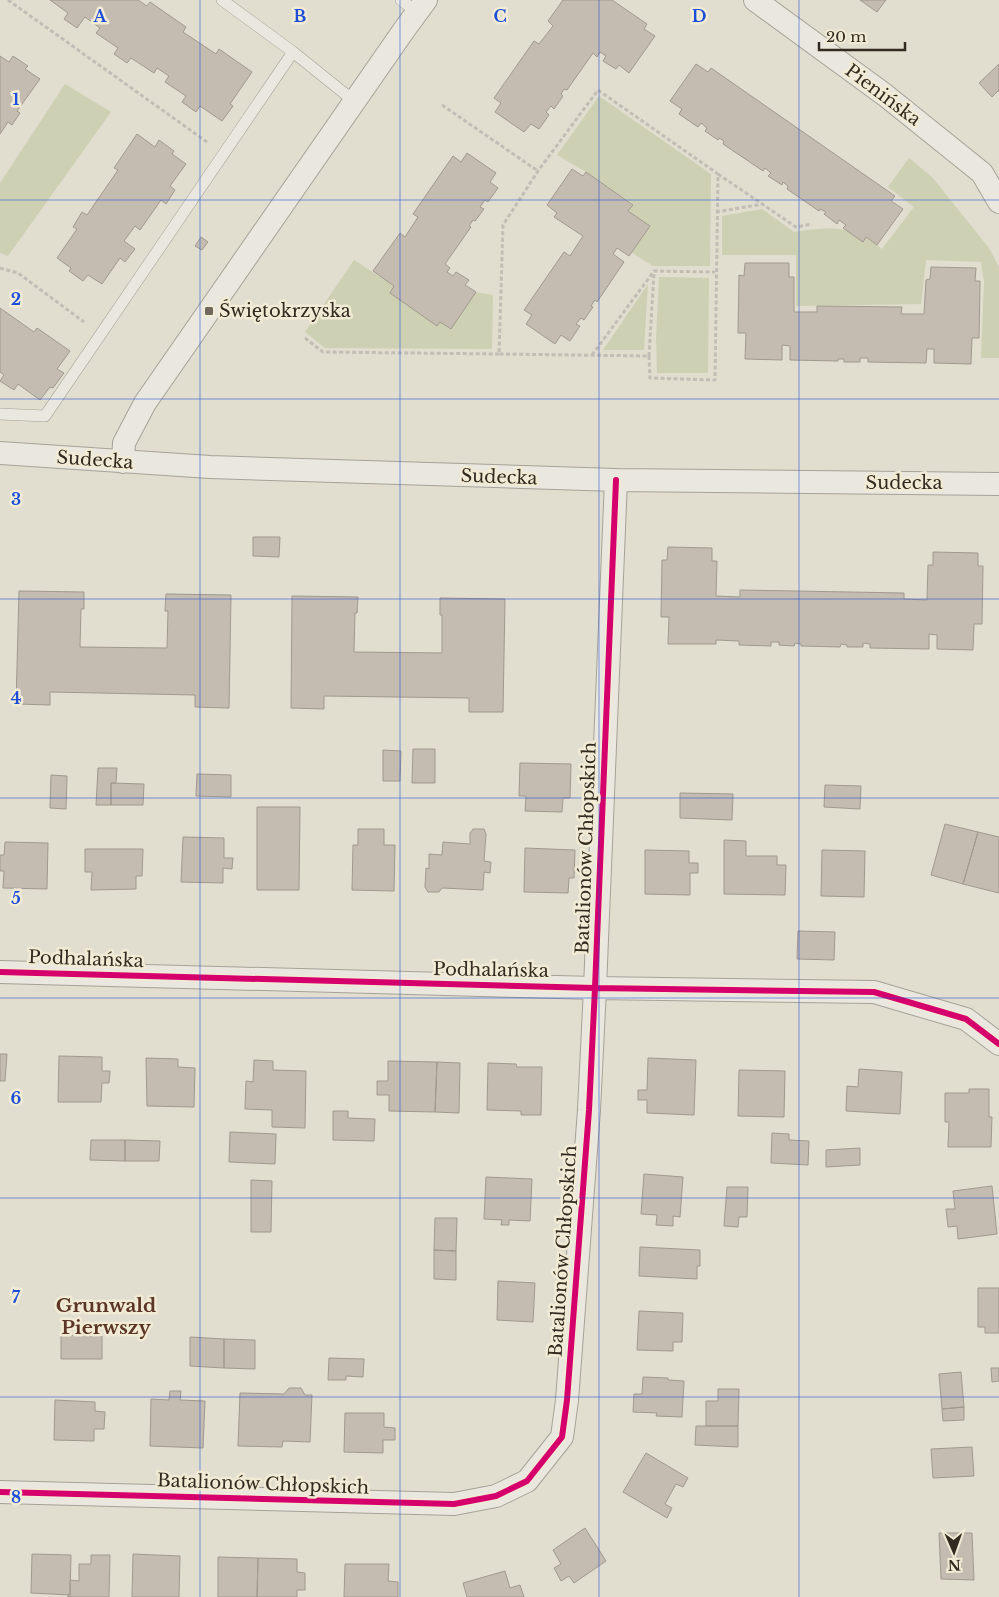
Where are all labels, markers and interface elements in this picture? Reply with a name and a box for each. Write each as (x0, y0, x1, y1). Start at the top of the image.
text: A (93, 6, 108, 26)
text: B (294, 6, 307, 26)
text: C (493, 6, 507, 26)
text: D (692, 6, 706, 26)
scale bar (819, 20, 905, 52)
text: 20 m (826, 27, 866, 46)
street label: Pienińska (841, 59, 925, 131)
text: 1 (13, 89, 20, 109)
text: 2 (11, 289, 21, 309)
place label: Świętokrzyska (219, 299, 351, 322)
marker: Świętokrzyska (203, 305, 215, 317)
street label: Sudecka (56, 446, 134, 474)
street label: Sudecka (460, 465, 538, 489)
street label: Sudecka (866, 472, 942, 494)
text: 3 (11, 489, 21, 509)
text: 4 (11, 688, 21, 708)
street label: Batalionów Chłopskich (571, 742, 601, 954)
text: 5 (11, 888, 21, 908)
street label: Podhalańska (28, 946, 144, 972)
street label: Podhalańska (433, 958, 549, 982)
text: 6 (11, 1088, 22, 1108)
street label: Batalionów Chłopskich (545, 1144, 581, 1358)
text: 7 (12, 1287, 21, 1307)
district label: Grunwald Pierwszy (56, 1294, 156, 1339)
street label: Batalionów Chłopskich (157, 1469, 369, 1499)
text: 8 (11, 1487, 21, 1507)
north arrow (929, 1527, 979, 1577)
text: N (948, 1556, 961, 1574)

